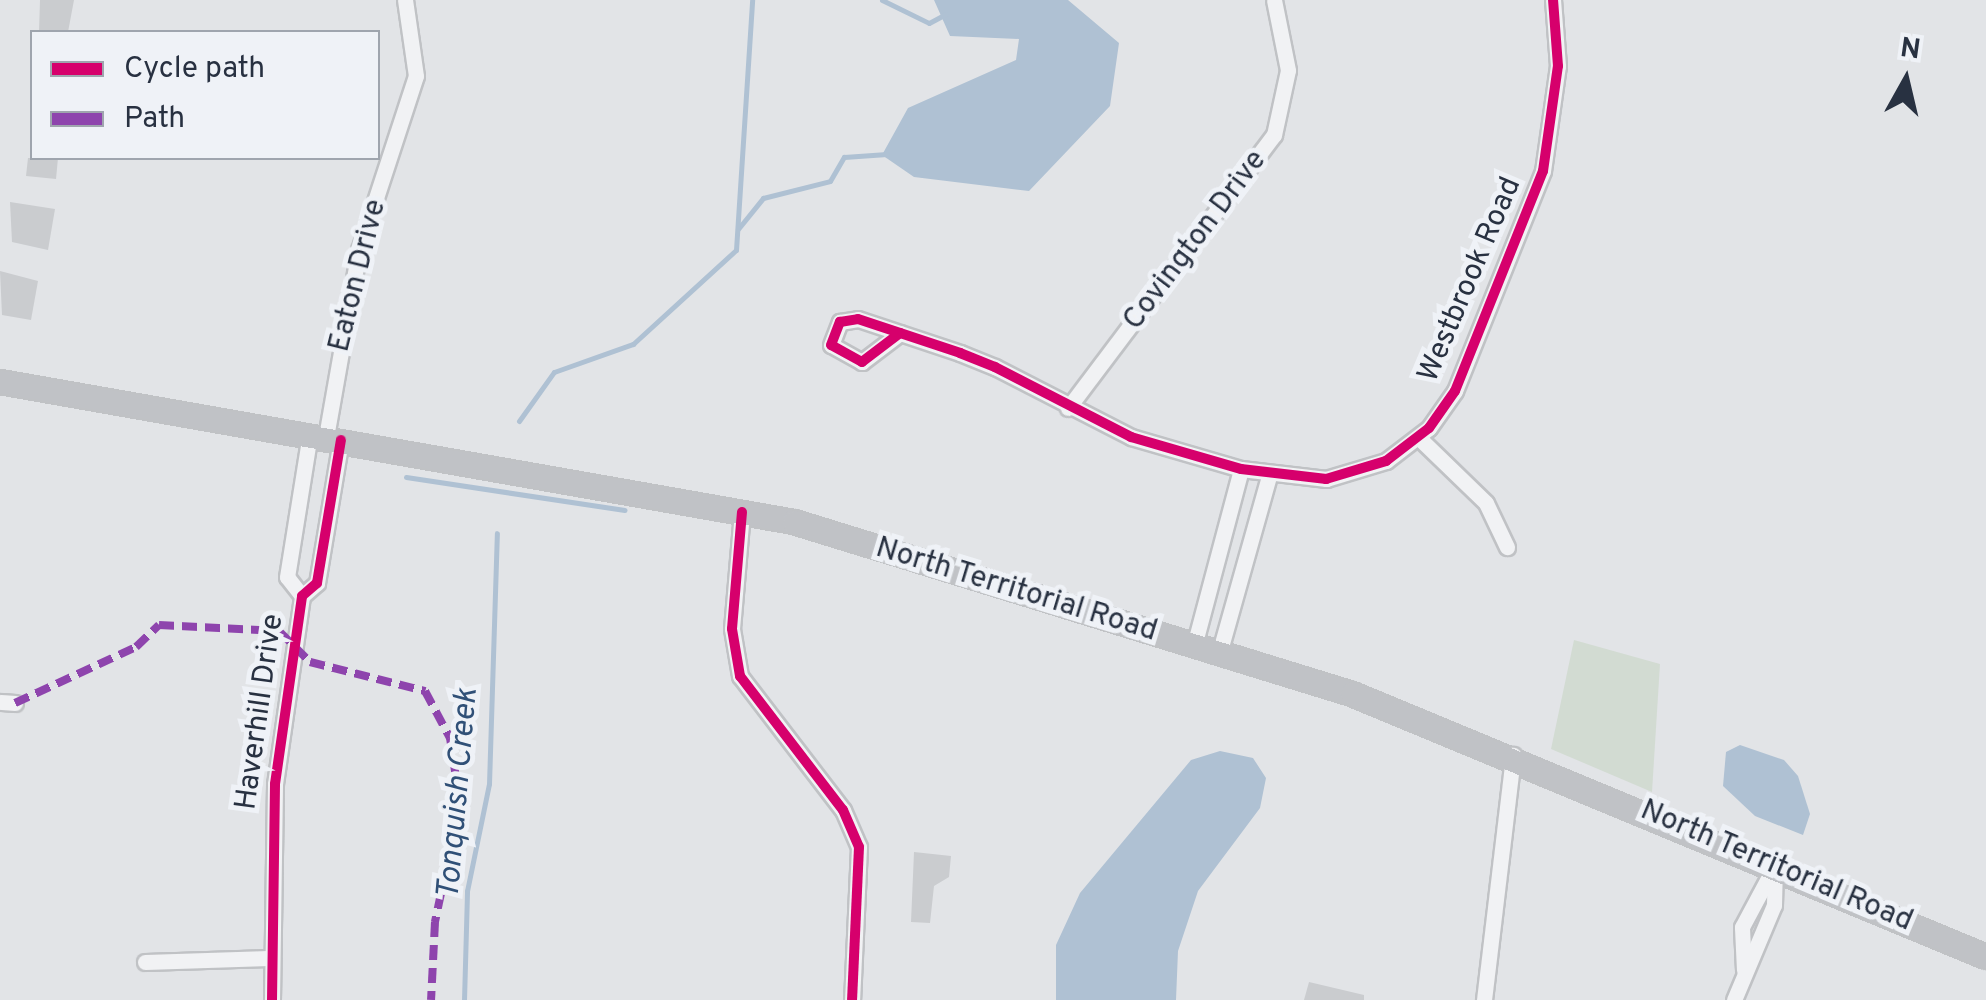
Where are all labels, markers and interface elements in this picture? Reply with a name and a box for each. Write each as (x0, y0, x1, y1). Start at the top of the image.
legend (30, 30, 380, 160)
north arrow (1856, 30, 1956, 130)
text: N (1898, 31, 1923, 70)
text: Cycle path (124, 51, 265, 88)
text: Path (124, 101, 185, 138)
street label: Covington Drive (1117, 144, 1275, 338)
street label: Westbrook Road (1412, 172, 1530, 388)
street label: Eaton Drive (323, 196, 395, 356)
street label: North Territorial Road (870, 531, 1162, 651)
street label: Haverhill Drive (229, 612, 293, 812)
water label: Tonquish Creek (431, 687, 487, 901)
street label: North Territorial Road (1634, 793, 1918, 941)

